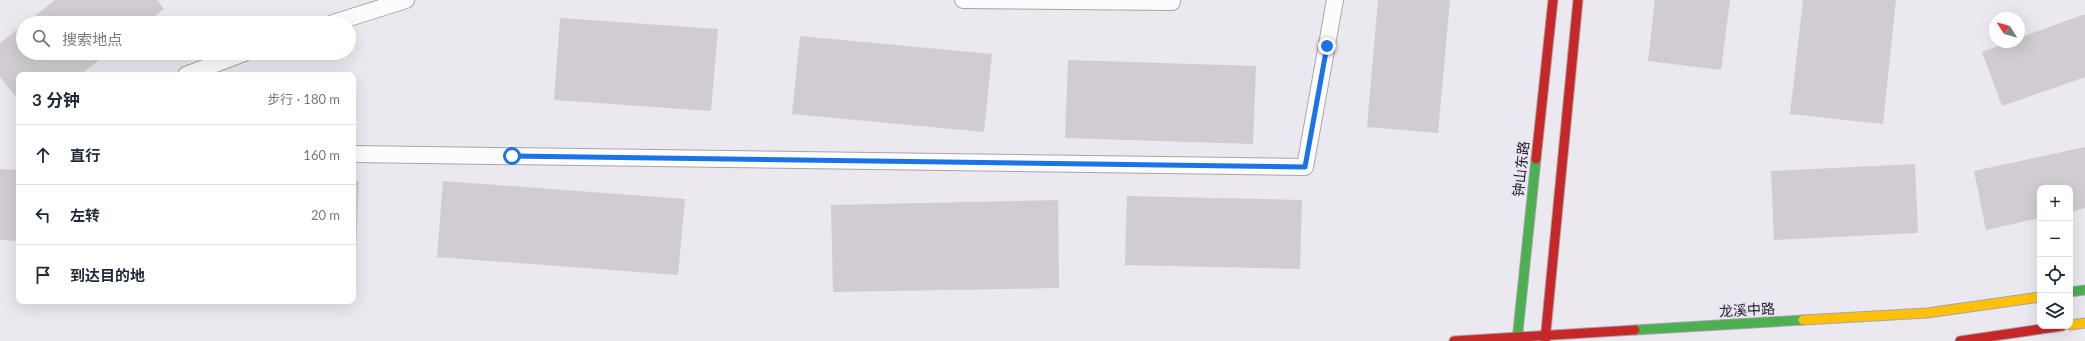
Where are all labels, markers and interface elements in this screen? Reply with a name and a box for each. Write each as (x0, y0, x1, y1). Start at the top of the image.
north arrow (1989, 12, 2025, 48)
search box (16, 16, 356, 60)
icon: search (30, 27, 52, 49)
text: 搜索地点 (62, 30, 122, 48)
route end (1318, 37, 1336, 55)
text: 3 分钟 (32, 89, 80, 110)
text: 步行 · 180 m (267, 91, 340, 107)
street label: 钟山东路 (1509, 140, 1532, 198)
icon: ahead (32, 144, 54, 166)
text: 直行 (70, 146, 100, 164)
text: 160 m (303, 147, 340, 163)
route start (503, 147, 521, 165)
map controls (2037, 185, 2073, 329)
button: + (2037, 185, 2073, 221)
icon: left (32, 204, 54, 226)
text: 左转 (70, 206, 100, 224)
text: 20 m (311, 207, 340, 223)
button: − (2037, 221, 2073, 257)
button: locate (2037, 257, 2073, 293)
icon: arrive (32, 264, 54, 286)
text: 到达目的地 (70, 266, 145, 284)
button: layers (2037, 293, 2073, 329)
street label: 龙溪中路 (1719, 300, 1775, 319)

